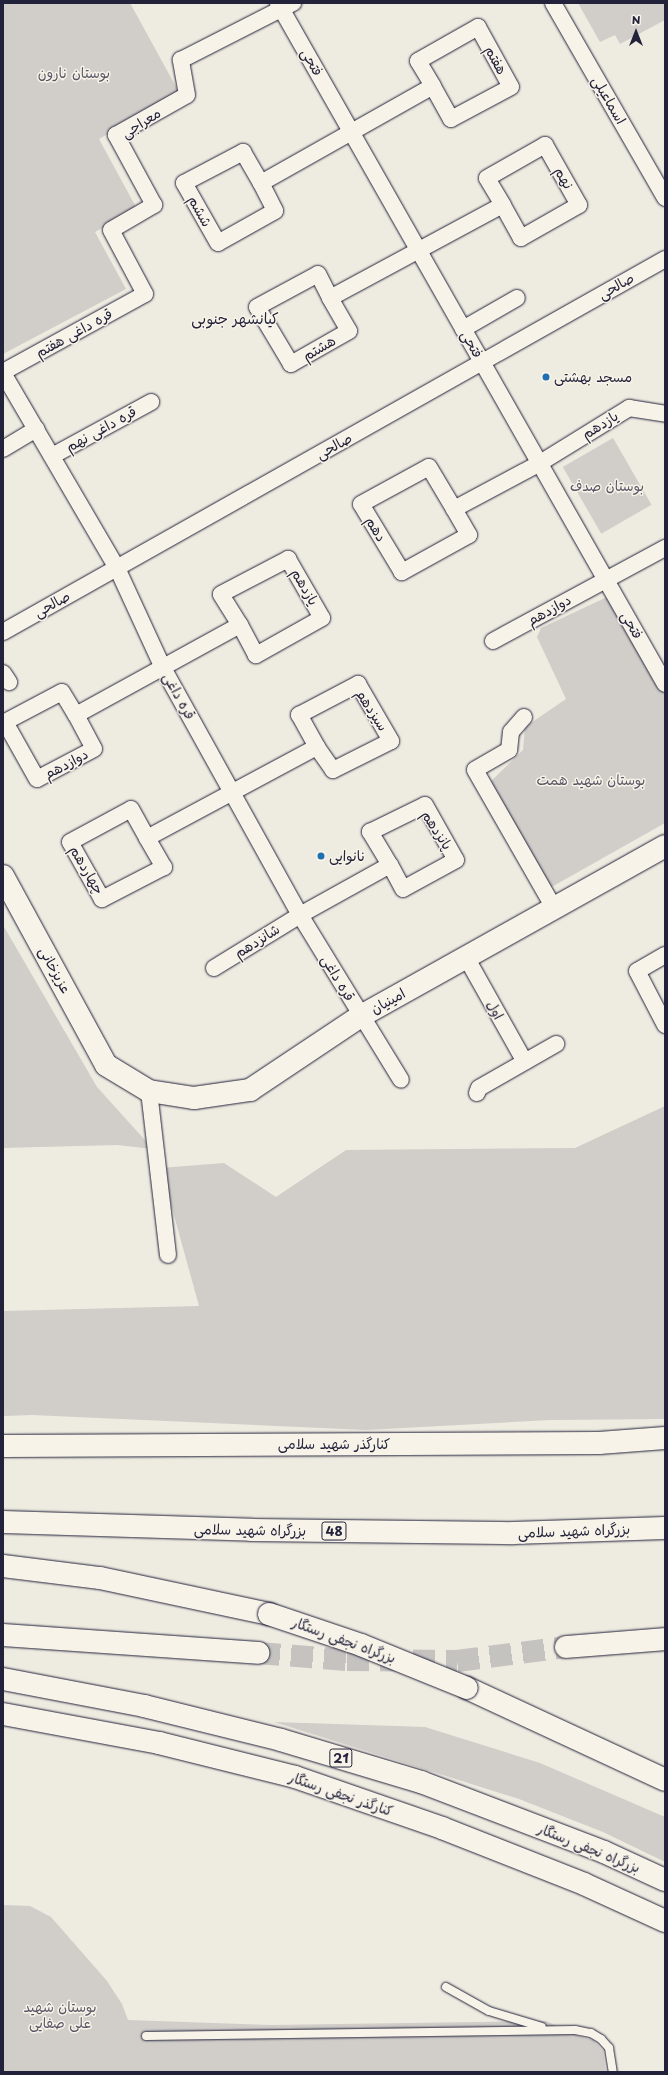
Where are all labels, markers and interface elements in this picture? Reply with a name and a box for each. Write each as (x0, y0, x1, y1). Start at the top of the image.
text: N (632, 11, 640, 28)
north arrow (616, 12, 656, 52)
street label: هفتم (481, 43, 511, 77)
street label: فتحی (297, 45, 327, 79)
park label: بوستان نارون (38, 65, 110, 81)
street label: اسماعیلی (589, 73, 629, 127)
street label: معراجی (118, 104, 164, 142)
street label: نهم (551, 164, 577, 192)
street label: ششم (185, 192, 215, 230)
street label: صالحی (595, 269, 637, 303)
street label: قره داغی هفتم (33, 305, 115, 361)
district label: کیانشهر جنوبی (191, 309, 279, 327)
street label: فتحی (457, 327, 487, 361)
street label: هشتم (299, 332, 339, 364)
place label: مسجد بهشتی (554, 369, 632, 385)
marker: مسجد بهشتی (541, 372, 551, 382)
street label: قره داغی نهم (63, 403, 139, 455)
street label: یازدهم (579, 407, 621, 443)
street label: صالحی (313, 429, 355, 463)
park label: بوستان صدف (570, 478, 644, 494)
street label: دهم (362, 513, 390, 545)
street label: یازدهم (288, 566, 322, 608)
street label: صالحی (31, 587, 73, 621)
street label: دوازدهم (524, 591, 574, 629)
street label: فتحی (617, 608, 647, 642)
street label: قره داغی (159, 670, 199, 722)
street label: سیزدهم (352, 686, 392, 734)
street label: دوازدهم (41, 745, 91, 783)
park label: بوستان شهید همت (537, 772, 645, 788)
street label: پانزدهم (418, 807, 456, 853)
street label: چهاردهم (66, 843, 108, 897)
place label: نانوایی (329, 848, 365, 864)
marker: نانوایی (316, 851, 326, 861)
street label: شانزدهم (231, 921, 283, 961)
street label: عزیزخانی (35, 944, 75, 996)
street label: قره داغی (318, 952, 358, 1004)
street label: امینیان (368, 985, 408, 1017)
street label: اول (483, 997, 507, 1023)
street label: کنارگذر شهید سلامی (278, 1436, 390, 1452)
road number: 48 (321, 1520, 347, 1542)
street label: بزرگراه شهید سلامی (194, 1521, 306, 1539)
street label: بزرگراه شهید سلامی (517, 1521, 631, 1541)
street label: بزرگراه نجفی رستگار (290, 1613, 398, 1667)
road number: 21 (329, 1747, 353, 1769)
street label: کنارگذر نجفی رستگار (287, 1768, 395, 1820)
street label: بزرگراه نجفی رستگار (535, 1820, 643, 1876)
park label: بوستان شهید علی صفایی (23, 1999, 97, 2032)

